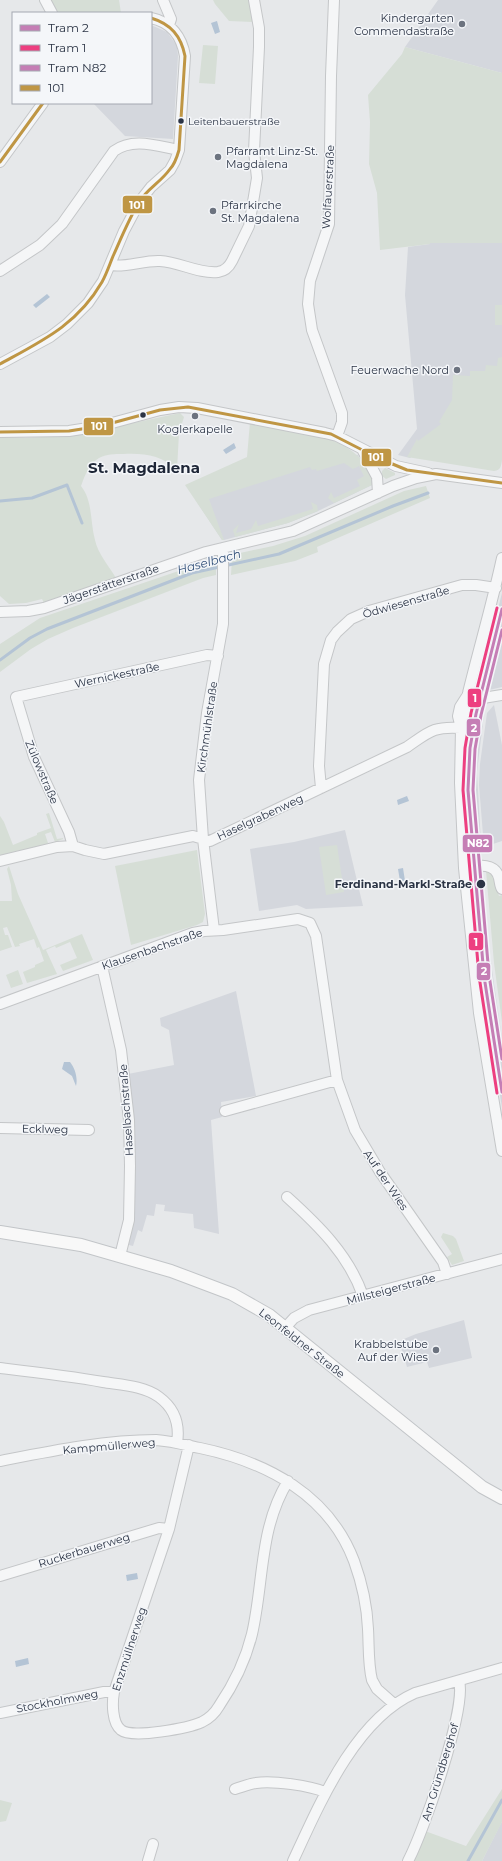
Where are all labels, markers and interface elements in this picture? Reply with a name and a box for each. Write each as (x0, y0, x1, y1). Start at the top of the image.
place label: Kindergarten Commendastraße (354, 11, 454, 38)
legend (12, 12, 152, 104)
marker: Kindergarten Commendastraße (457, 19, 467, 29)
text: Tram 2 (48, 20, 89, 35)
text: Tram 1 (48, 40, 86, 55)
text: Tram N82 (48, 60, 106, 75)
text: 101 (48, 80, 65, 95)
place label: Leitenbauerstraße (188, 115, 280, 128)
marker: Leitenbauerstraße (176, 116, 186, 126)
place label: Pfarramt Linz-St. Magdalena (226, 144, 318, 171)
street label: Wolfauerstraße (319, 144, 337, 229)
marker: Pfarramt Linz-St. Magdalena (213, 152, 223, 162)
line badge: 101 (122, 195, 153, 214)
text: 101 (129, 198, 145, 212)
place label: Pfarrkirche St. Magdalena (221, 198, 300, 225)
marker: Pfarrkirche St. Magdalena (208, 206, 218, 216)
place label: Feuerwache Nord (350, 363, 449, 377)
marker: Feuerwache Nord (452, 365, 462, 375)
unlabelled marker (138, 410, 148, 420)
marker: Koglerkapelle (190, 411, 200, 421)
line badge: 101 (83, 417, 114, 436)
text: 101 (91, 419, 107, 433)
place label: Koglerkapelle (157, 422, 233, 436)
line badge: 101 (361, 448, 392, 467)
text: 101 (368, 450, 384, 464)
district label: St. Magdalena (88, 458, 200, 477)
water label: Haselbach (175, 546, 242, 577)
street label: Jägerstätterstraße (60, 561, 161, 607)
street label: Ödwiesenstraße (361, 583, 451, 621)
street label: Wernickestraße (73, 659, 161, 691)
street label: Kirchmühlstraße (194, 680, 220, 774)
line badge: 1 (467, 688, 482, 708)
text: 1 (473, 691, 477, 705)
line badge: 2 (466, 718, 481, 737)
text: 2 (471, 721, 478, 735)
street label: Zülowstraße (22, 738, 62, 806)
street label: Haselgrabenweg (215, 791, 305, 843)
line badge: N82 (462, 834, 493, 853)
text: N82 (467, 836, 490, 850)
place label: Ferdinand-Markl-Straße (335, 877, 472, 891)
marker: Ferdinand-Markl-Straße (475, 878, 487, 890)
street label: Klausenbachstraße (100, 925, 205, 973)
line badge: 1 (468, 932, 484, 951)
text: 1 (474, 935, 478, 949)
line badge: 2 (476, 962, 491, 981)
text: 2 (481, 964, 488, 978)
street label: Haselbachstraße (116, 1063, 136, 1156)
street label: Ecklweg (22, 1122, 68, 1136)
street label: Auf der Wies (361, 1147, 412, 1214)
street label: Millsteigerstraße (345, 1270, 437, 1308)
street label: Leonfeldner Straße (256, 1305, 348, 1381)
place label: Krabbelstube Auf der Wies (354, 1337, 429, 1364)
marker: Krabbelstube Auf der Wies (431, 1345, 441, 1355)
street label: Kampmüllerweg (62, 1435, 156, 1457)
street label: Ruckerbauerweg (37, 1529, 131, 1571)
street label: Enzmüllnerweg (109, 1605, 149, 1693)
street label: Stockholmweg (15, 1686, 99, 1716)
street label: Am Gründberghof (418, 1720, 462, 1823)

